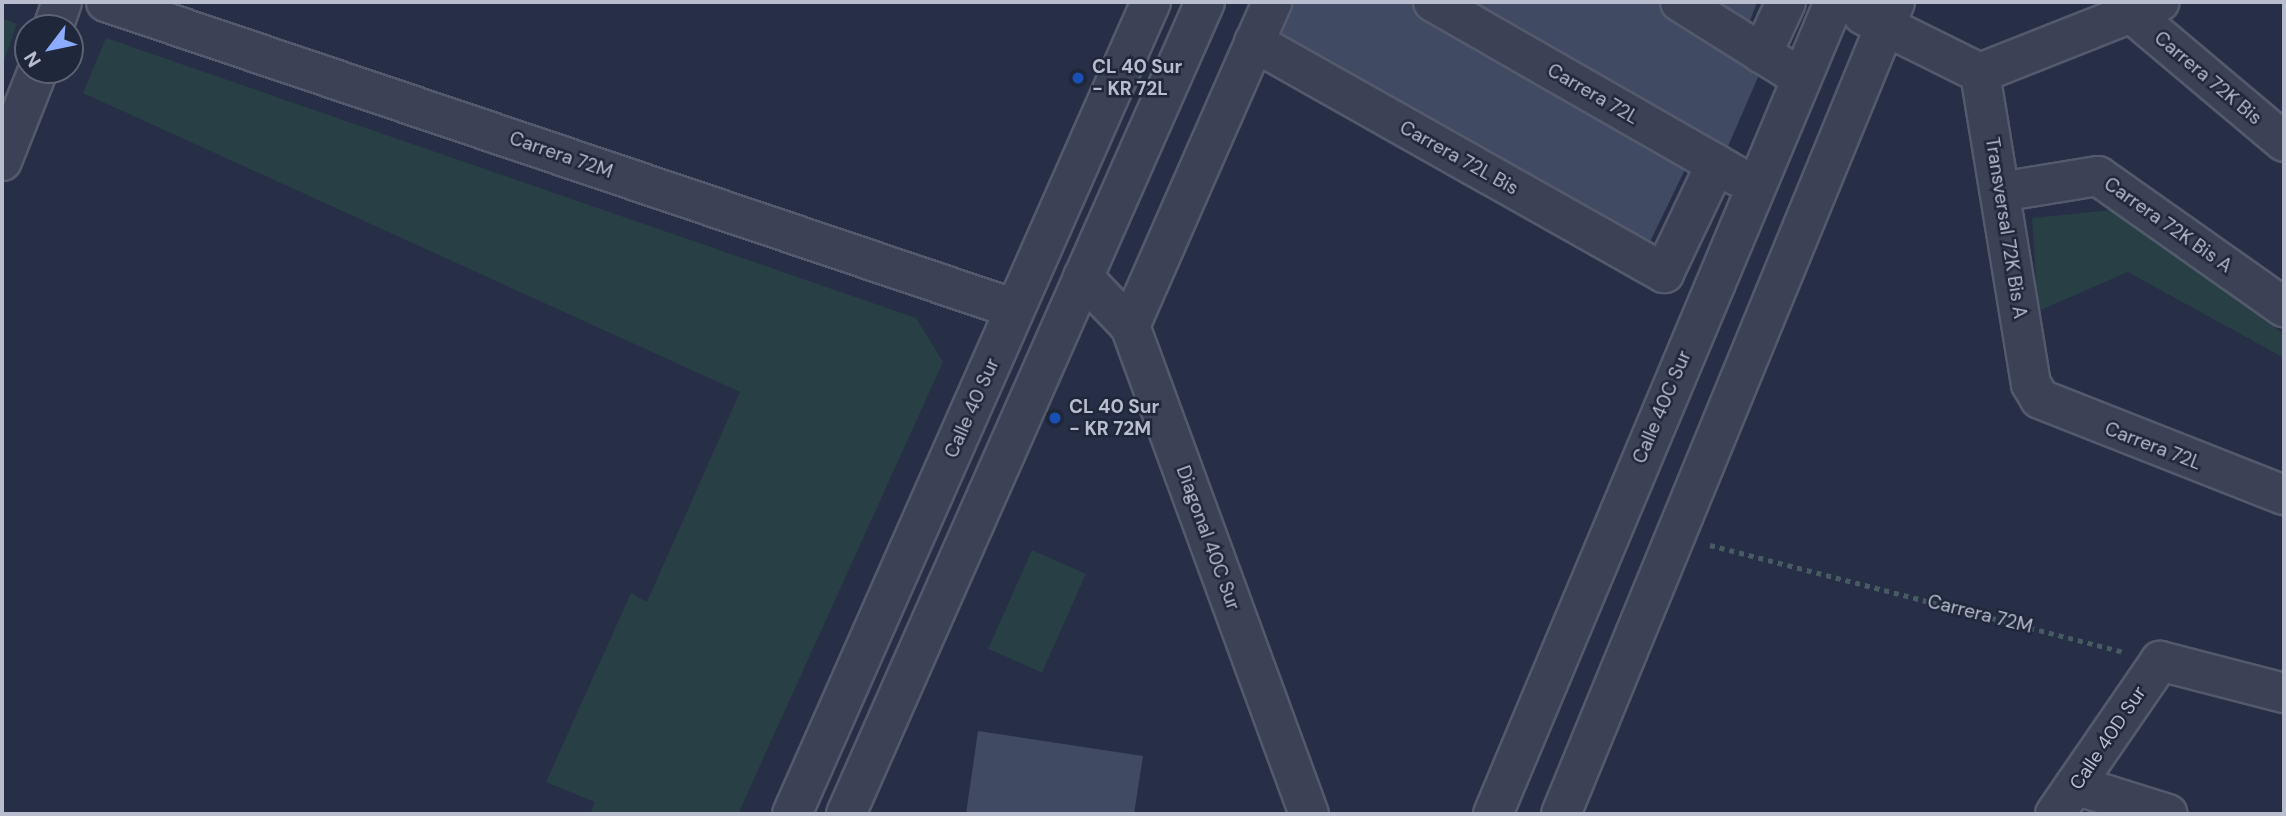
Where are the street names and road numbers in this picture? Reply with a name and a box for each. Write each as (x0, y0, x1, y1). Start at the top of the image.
street label: Carrera 72K Bis (2150, 26, 2266, 130)
street label: Carrera 72L (1543, 59, 1643, 129)
street label: Carrera 72L Bis (1396, 116, 1522, 200)
street label: Carrera 72M (506, 127, 616, 183)
street label: Transversal 72K Bis A (1980, 136, 2032, 320)
street label: Carrera 72K Bis A (2100, 172, 2236, 278)
street label: Calle 40C Sur (1628, 347, 1696, 467)
street label: Calle 40 Sur (940, 355, 1004, 461)
street label: Carrera 72L (2102, 417, 2204, 475)
street label: Diagonal 40C Sur (1171, 463, 1245, 613)
street label: Carrera 72M (1925, 590, 2035, 638)
street label: Calle 40D Sur (2065, 682, 2151, 794)

